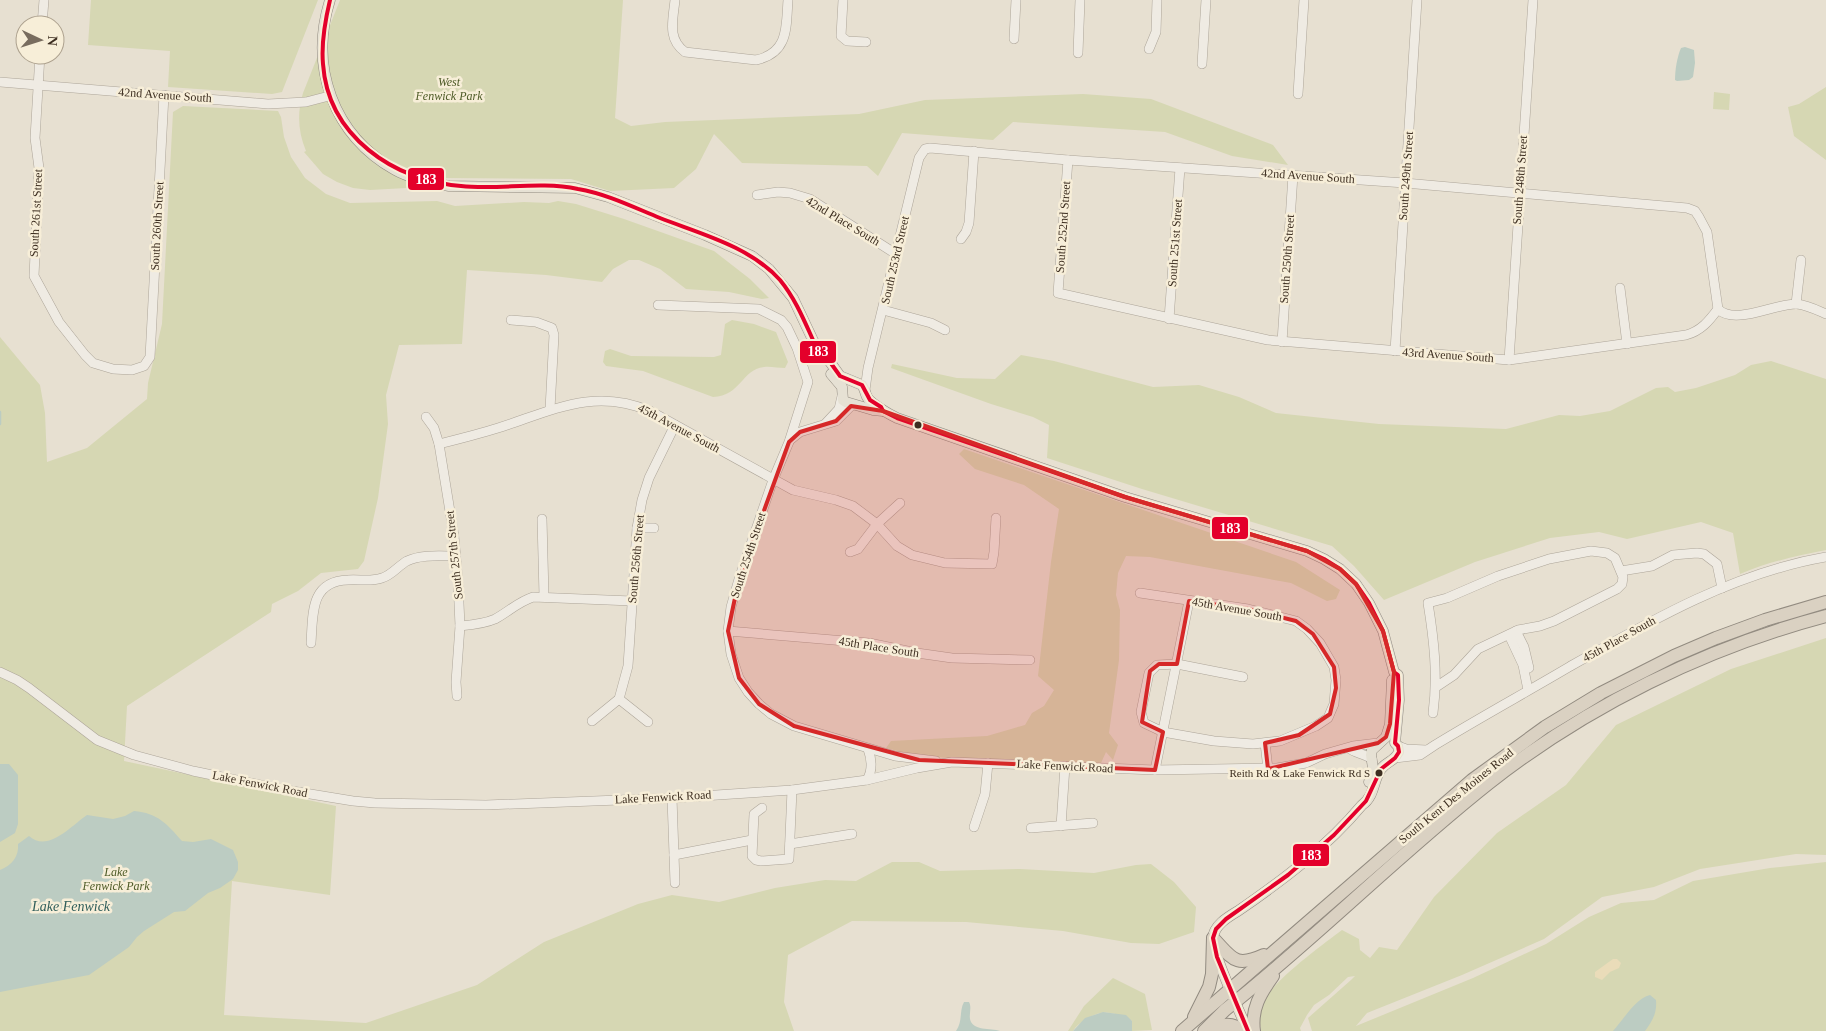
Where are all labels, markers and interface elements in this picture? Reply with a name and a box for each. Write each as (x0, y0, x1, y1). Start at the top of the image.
north arrow (15, 15, 65, 65)
text: N (45, 35, 60, 46)
park label: West Fenwick Park (415, 75, 483, 103)
street label: 42nd Avenue South (118, 85, 212, 105)
street label: South 249th Street (1396, 130, 1416, 221)
street label: South 248th Street (1510, 134, 1530, 225)
street label: 42nd Avenue South (1261, 166, 1355, 186)
line badge: 183 (407, 167, 445, 191)
street label: South 261st Street (27, 168, 45, 257)
text: 183 (416, 172, 437, 187)
street label: South 260th Street (148, 180, 166, 271)
street label: South 252nd Street (1053, 180, 1073, 273)
street label: 42nd Place South (803, 193, 883, 249)
street label: South 251st Street (1165, 198, 1185, 287)
street label: South 250th Street (1277, 213, 1297, 304)
street label: South 253rd Street (878, 214, 912, 305)
line badge: 183 (799, 340, 837, 364)
text: 183 (808, 344, 829, 359)
street label: 43rd Avenue South (1402, 345, 1494, 365)
street label: 45th Avenue South (635, 400, 723, 456)
unlabelled marker (913, 420, 923, 430)
street label: South 257th Street (442, 509, 466, 600)
street label: South 254th Street (728, 510, 769, 600)
street label: South 256th Street (625, 513, 647, 604)
line badge: 183 (1211, 516, 1249, 540)
text: 183 (1220, 521, 1241, 536)
street label: 45th Avenue South (1191, 594, 1283, 624)
street label: 45th Place South (1580, 613, 1658, 665)
street label: 45th Place South (838, 634, 920, 660)
street label: South Kent Des Moines Road (1396, 745, 1516, 847)
street label: Lake Fenwick Road (1016, 756, 1114, 776)
place label: Reith Rd & Lake Fenwick Rd S (1229, 767, 1370, 779)
street label: Lake Fenwick Road (211, 768, 309, 800)
marker: Reith Rd & Lake Fenwick Rd S (1374, 768, 1384, 778)
street label: Lake Fenwick Road (614, 787, 712, 807)
line badge: 183 (1292, 843, 1330, 867)
text: 183 (1301, 848, 1322, 863)
park label: Lake Fenwick Park (82, 865, 150, 893)
water label: Lake Fenwick (31, 899, 111, 914)

